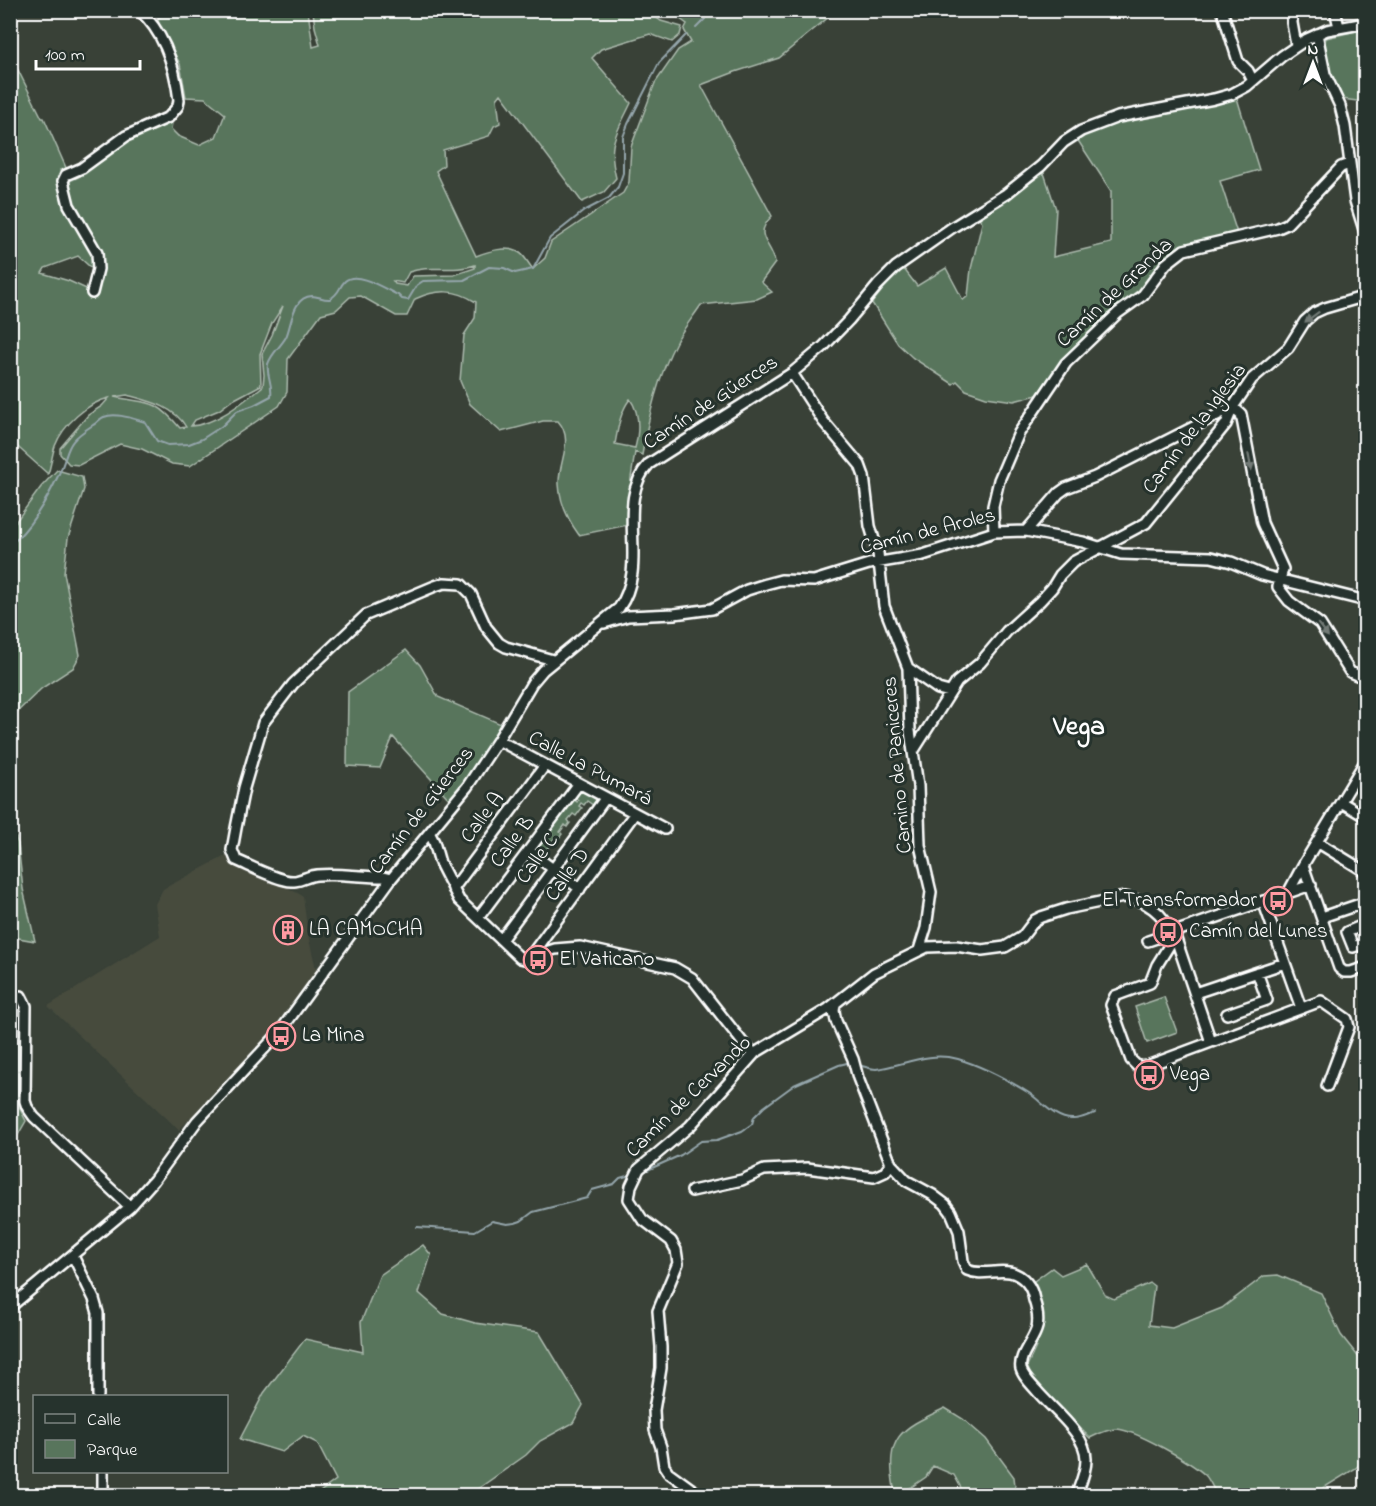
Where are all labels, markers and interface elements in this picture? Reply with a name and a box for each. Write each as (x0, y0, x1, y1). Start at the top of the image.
scale bar (36, 33, 140, 71)
north arrow (1283, 33, 1343, 93)
text: N (1308, 38, 1319, 62)
text: 100 m (45, 43, 85, 69)
street label: Camín de Granda (1050, 231, 1180, 355)
one-way arrow (1304, 310, 1319, 322)
street label: Camín de Güerces (638, 348, 784, 458)
street label: Camín de la Iglesia (1136, 357, 1256, 502)
one-way arrow (1246, 452, 1255, 471)
street label: Camín de Aroles (857, 501, 999, 563)
one-way arrow (1317, 622, 1329, 638)
street label: Camino de Paniceres (875, 675, 921, 855)
district label: Vega (1052, 708, 1105, 748)
street label: Calle La Pumará (523, 724, 658, 814)
street label: Camín de Güerces (362, 741, 482, 881)
street label: Calle A (454, 786, 512, 850)
street label: Calle B (483, 810, 543, 874)
street label: Calle C (509, 827, 567, 891)
street label: Calle D (538, 842, 598, 908)
bus stop icon: El Transformador (1262, 885, 1294, 917)
place label: El Transformador (1102, 886, 1257, 916)
building icon: LA CAMOCHA (272, 914, 304, 946)
place label: LA CAMOCHA (309, 915, 423, 945)
bus stop icon: Camín del Lunes (1152, 916, 1184, 948)
place label: Camín del Lunes (1189, 917, 1328, 947)
bus stop icon: El Vaticano (522, 944, 554, 976)
place label: El Vaticano (559, 945, 655, 975)
bus stop icon: La Mina (265, 1020, 297, 1052)
place label: La Mina (302, 1021, 365, 1051)
street label: Camín de Cervando (619, 1029, 759, 1165)
bus stop icon: Vega (1133, 1059, 1165, 1091)
place label: Vega (1169, 1060, 1210, 1092)
legend (33, 1395, 228, 1473)
text: Calle (87, 1408, 122, 1434)
text: Parque (87, 1438, 138, 1464)

